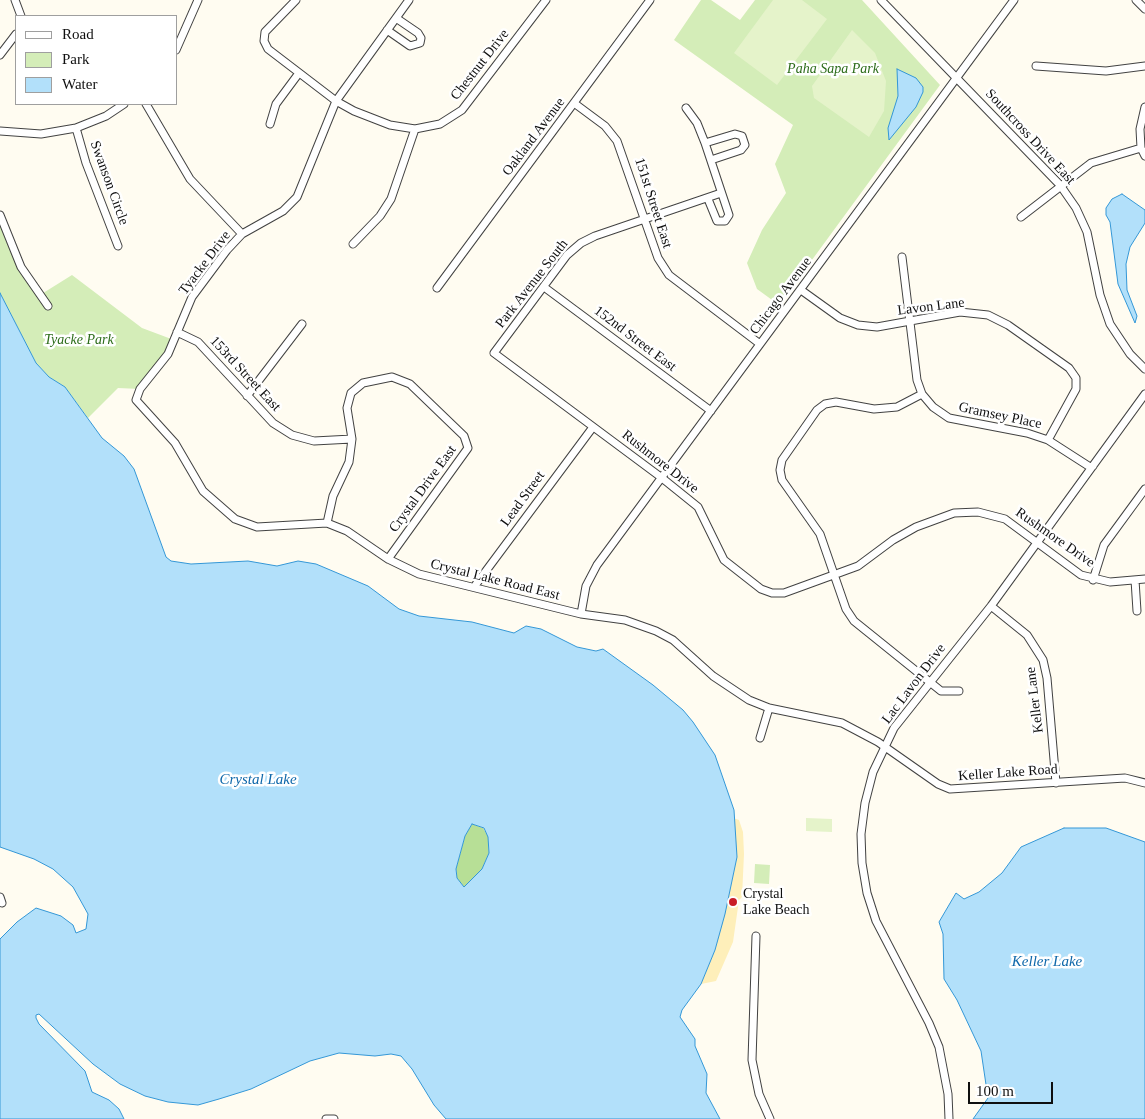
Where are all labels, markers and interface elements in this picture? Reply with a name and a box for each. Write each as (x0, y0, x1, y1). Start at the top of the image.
legend (15, 15, 178, 105)
text: Road (62, 26, 94, 42)
street label: Chestnut Drive (447, 26, 513, 104)
text: Park (62, 51, 90, 67)
park label: Paha Sapa Park (787, 61, 879, 77)
text: Water (62, 76, 97, 92)
street label: Southcross Drive East (981, 86, 1079, 188)
street label: Oakland Avenue (499, 95, 569, 179)
street label: Swanson Circle (86, 139, 132, 227)
street label: 151st Street East (630, 156, 676, 250)
street label: Tyacke Drive (176, 228, 234, 298)
street label: Park Avenue South (492, 236, 572, 332)
street label: Chicago Avenue (746, 254, 816, 338)
street label: Lavon Lane (897, 295, 965, 319)
street label: 152nd Street East (591, 303, 679, 375)
park label: Tyacke Park (44, 332, 114, 348)
street label: 153rd Street East (206, 333, 284, 415)
street label: Gramsey Place (957, 399, 1043, 433)
street label: Rushmore Drive (618, 427, 702, 497)
street label: Crystal Drive East (386, 442, 460, 536)
street label: Lead Street (497, 468, 549, 530)
street label: Rushmore Drive (1012, 504, 1098, 572)
street label: Crystal Lake Road East (429, 556, 561, 604)
street label: Lac Lavon Drive (879, 641, 949, 727)
street label: Keller Lane (1023, 666, 1047, 734)
street label: Keller Lake Road (958, 761, 1058, 785)
water label: Crystal Lake (219, 771, 297, 789)
place label: Crystal Lake Beach (743, 886, 809, 919)
marker: Crystal Lake Beach (727, 896, 739, 908)
water label: Keller Lake (1012, 953, 1082, 971)
scale bar (970, 1072, 1055, 1104)
text: 100 m (976, 1083, 1014, 1099)

